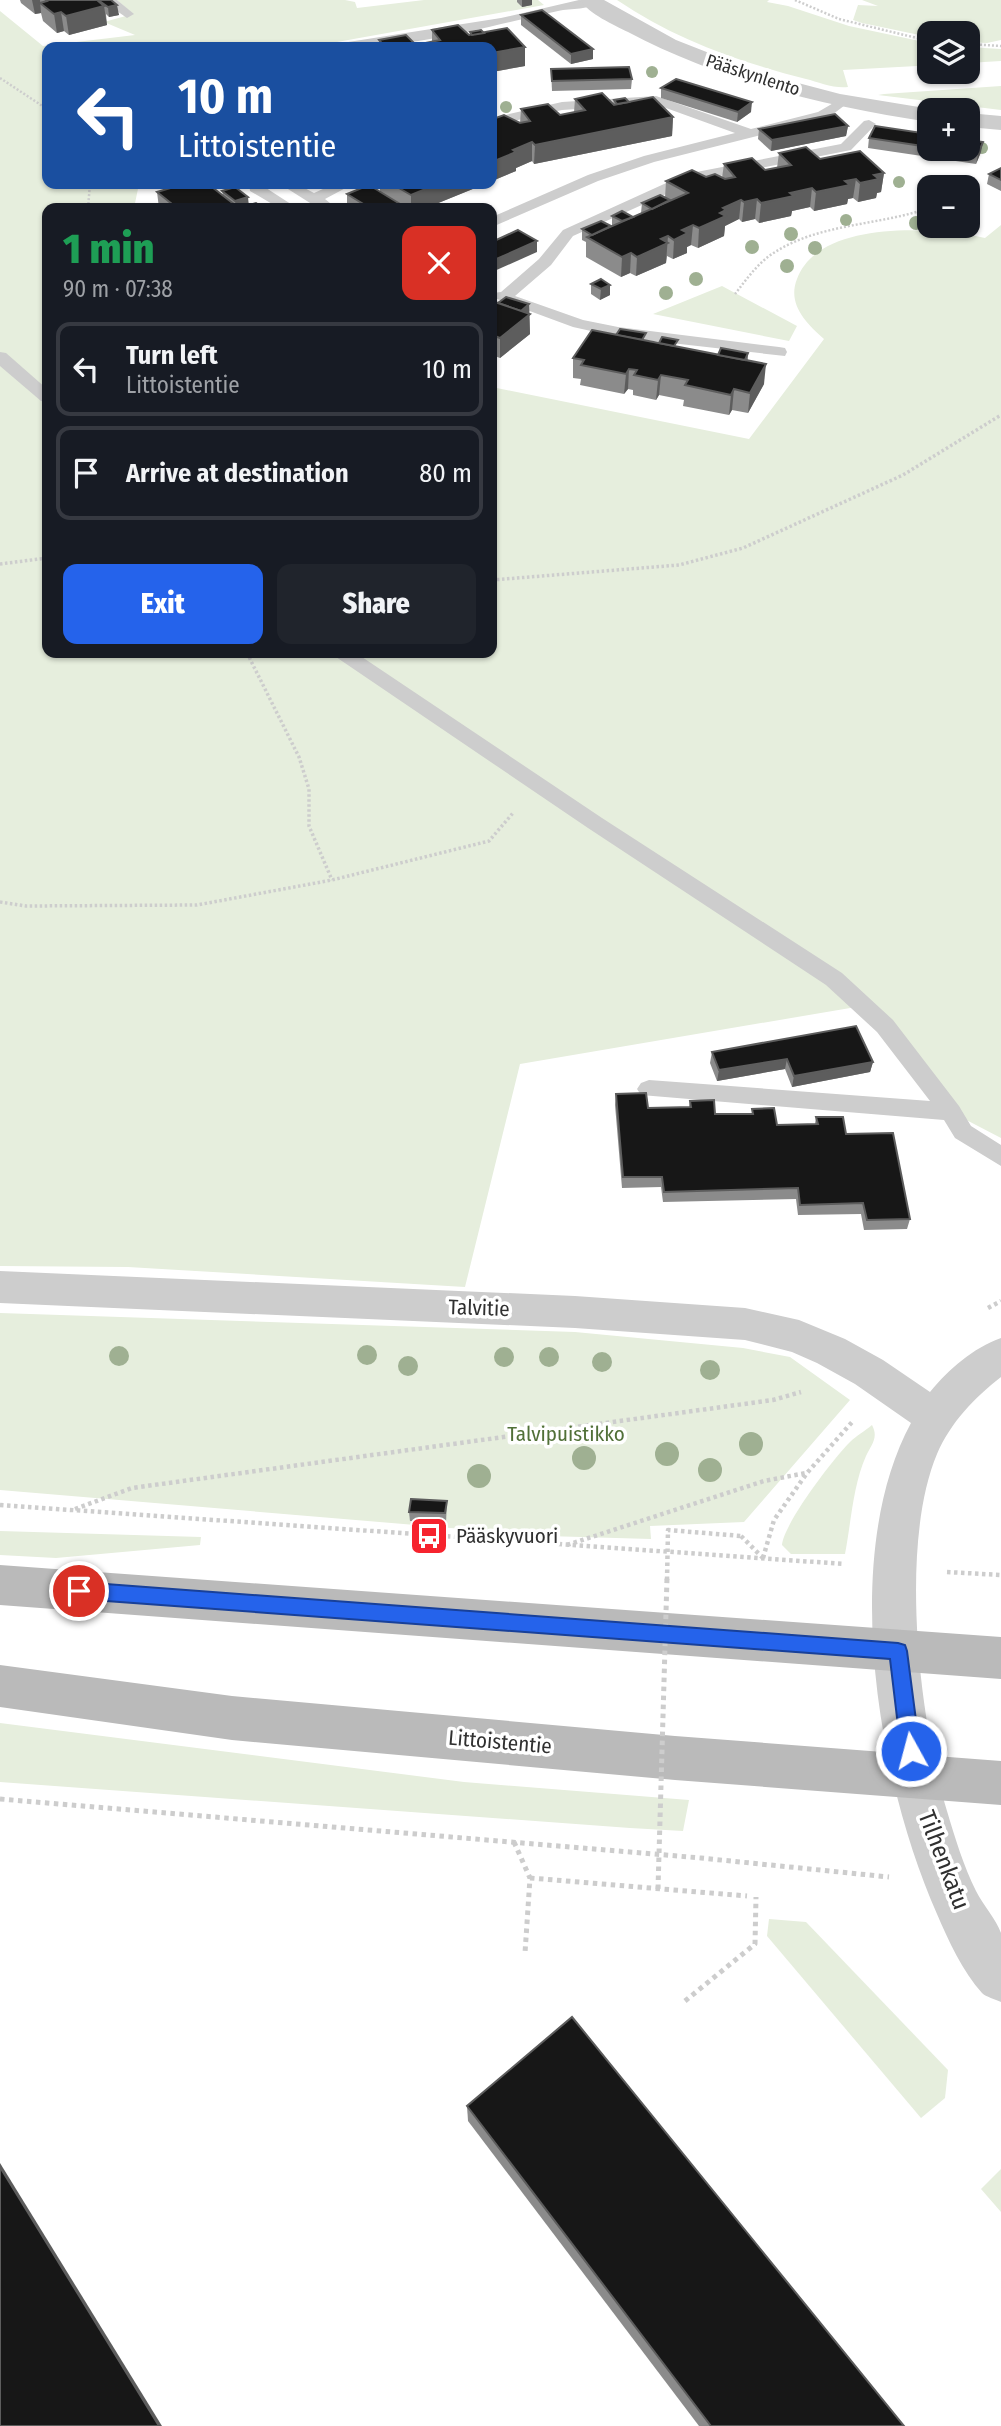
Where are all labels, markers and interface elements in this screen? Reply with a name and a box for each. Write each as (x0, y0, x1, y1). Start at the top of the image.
map controls (917, 21, 980, 238)
button: layers (917, 21, 980, 84)
street label: Pääskynlento (703, 49, 803, 101)
text: 10 m (178, 67, 273, 126)
icon: left (63, 70, 154, 161)
button: + (917, 98, 980, 161)
text: Littoistentie (178, 127, 336, 165)
button: − (917, 175, 980, 238)
text: 1 min (63, 224, 154, 274)
button: close (402, 226, 476, 300)
text: 90 m · 07:38 (63, 275, 173, 303)
text: Turn left (126, 340, 218, 371)
icon: left (67, 350, 105, 388)
text: 10 m (422, 354, 472, 385)
text: Littoistentie (126, 371, 240, 399)
icon: arrive (67, 454, 105, 492)
text: Arrive at destination (126, 458, 349, 489)
text: 80 m (419, 458, 472, 489)
button: Exit (63, 564, 263, 644)
button: Share (277, 564, 476, 644)
street label: Talvitie (448, 1294, 510, 1322)
park label: Talvipuistikko (507, 1421, 625, 1447)
bus stop icon: Pääskyvuori (408, 1515, 450, 1557)
place label: Pääskyvuori (456, 1523, 558, 1549)
pin (49, 1561, 109, 1621)
icon: arrive (60, 1572, 98, 1610)
position arrow (874, 1714, 948, 1788)
street label: Littoistentie (447, 1725, 553, 1759)
street label: Tilhenkatu (912, 1807, 976, 1913)

